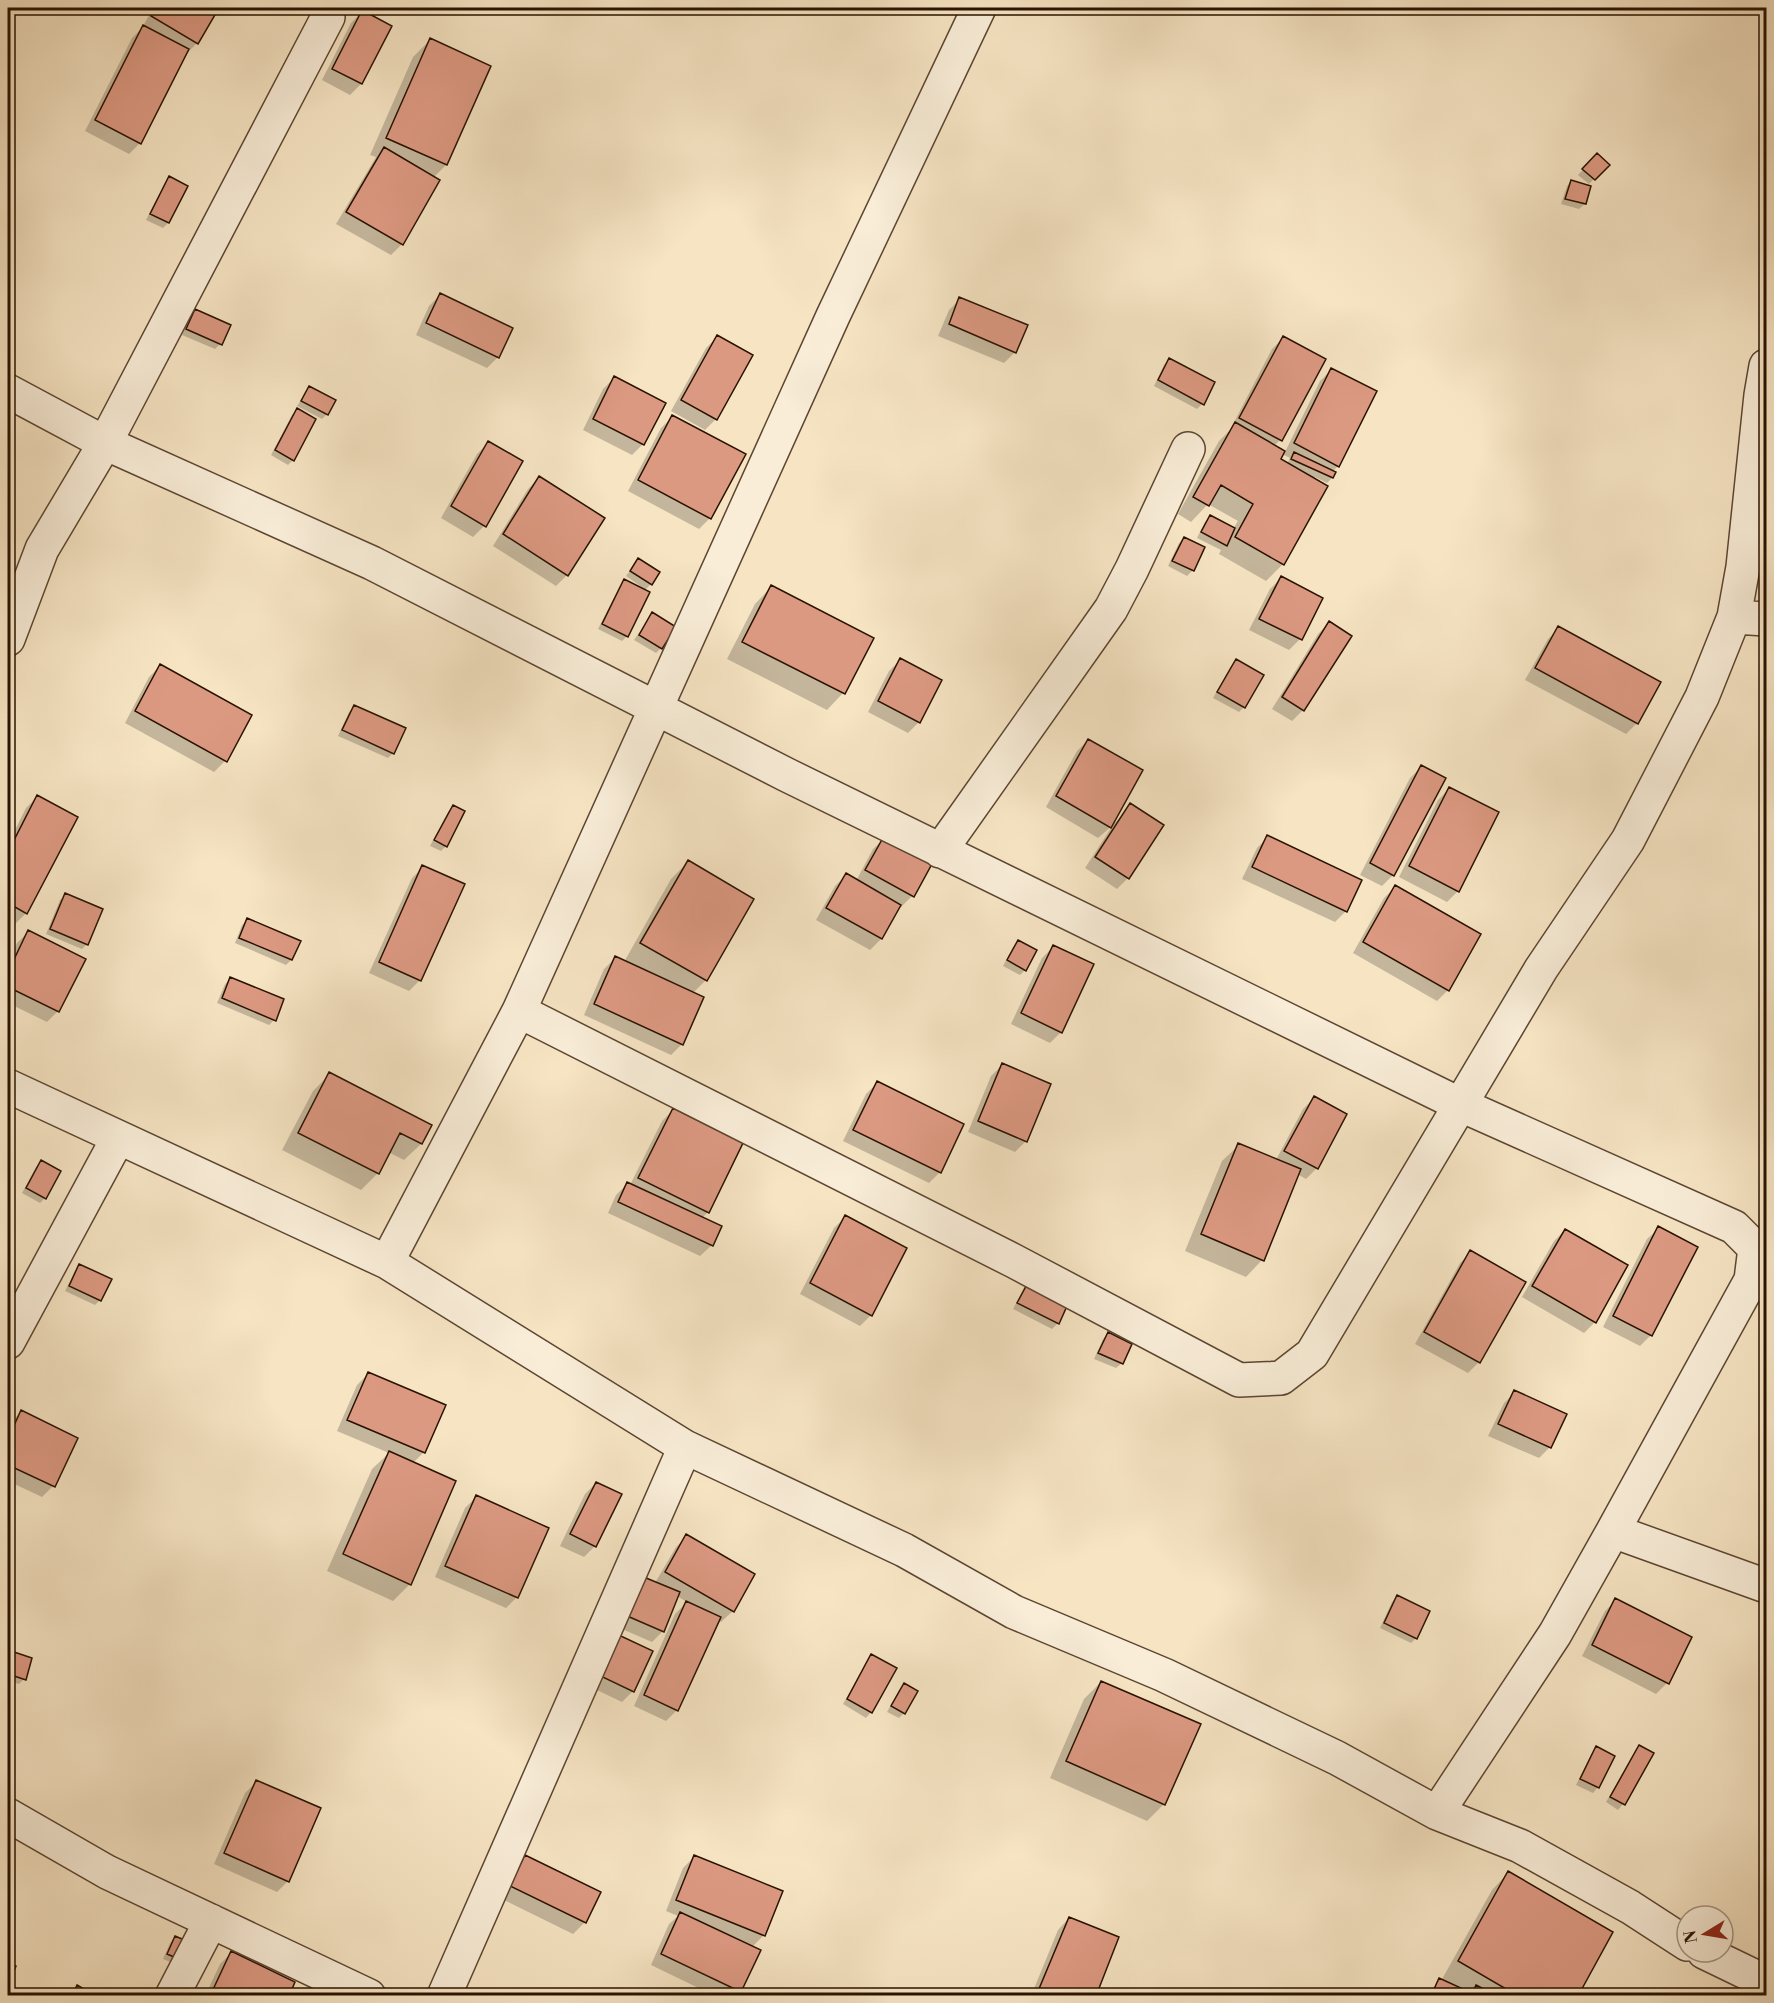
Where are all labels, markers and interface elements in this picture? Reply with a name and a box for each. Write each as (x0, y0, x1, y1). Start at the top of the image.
north arrow (1675, 1904, 1735, 1964)
text: N (1680, 1928, 1702, 1945)

